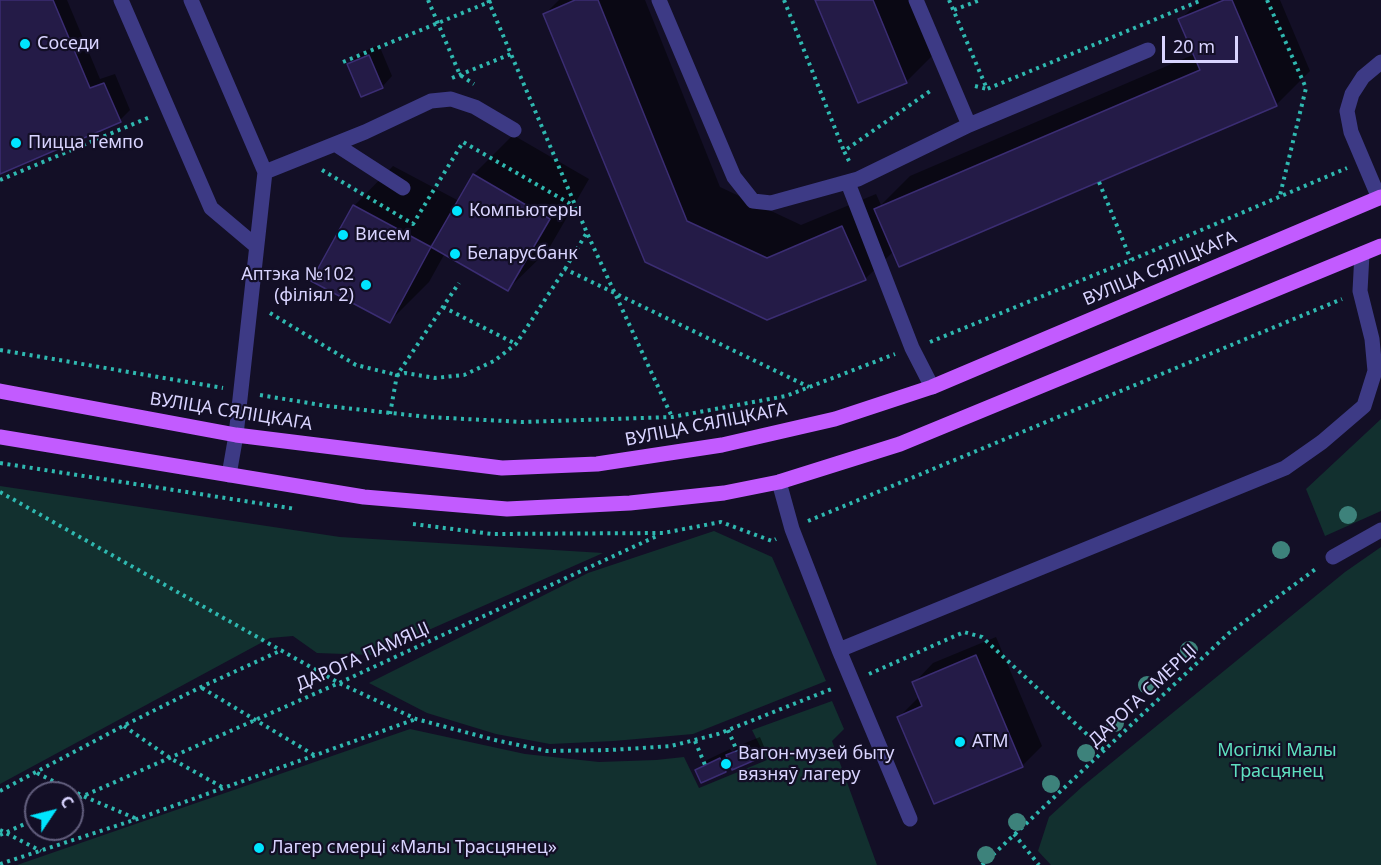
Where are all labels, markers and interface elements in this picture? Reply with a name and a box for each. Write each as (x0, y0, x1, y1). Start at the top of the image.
scale bar (1165, 24, 1242, 62)
place label: Соседи (37, 33, 100, 55)
text: 20 m (1173, 34, 1215, 58)
marker: Соседи (18, 37, 32, 51)
place label: Пицца Темпо (28, 132, 144, 154)
marker: Пицца Темпо (9, 136, 23, 150)
place label: Компьютеры (469, 200, 582, 222)
marker: Компьютеры (450, 204, 464, 218)
place label: Висем (355, 224, 410, 246)
street label: ВУЛІЦА СЯЛІЦКАГА (1080, 227, 1240, 311)
marker: Висем (336, 228, 350, 242)
place label: Беларусбанк (467, 243, 578, 265)
marker: Беларусбанк (448, 247, 462, 261)
place label: Аптэка №102 (філіял 2) (241, 264, 354, 306)
marker: Аптэка №102 (філіял 2) (359, 278, 373, 292)
street label: ВУЛІЦА СЯЛІЦКАГА (148, 388, 314, 436)
street label: ВУЛІЦА СЯЛІЦКАГА (623, 399, 789, 451)
street label: ДАРОГА ПАМЯЦІ (293, 618, 433, 696)
street label: ДАРОГА СМЕРЦІ (1084, 640, 1202, 752)
place label: АТМ (972, 731, 1009, 753)
marker: АТМ (953, 735, 967, 749)
park label: Могілкі Малы Трасцянец (1217, 740, 1337, 783)
place label: Вагон-музей быту вязняў лагеру (738, 743, 894, 786)
marker: Вагон-музей быту вязняў лагеру (719, 757, 733, 771)
north arrow (24, 781, 84, 841)
text: С (55, 791, 79, 812)
place label: Лагер смерці «Малы Трасцянец» (271, 837, 557, 859)
marker: Лагер смерці «Малы Трасцянец» (252, 841, 266, 855)

